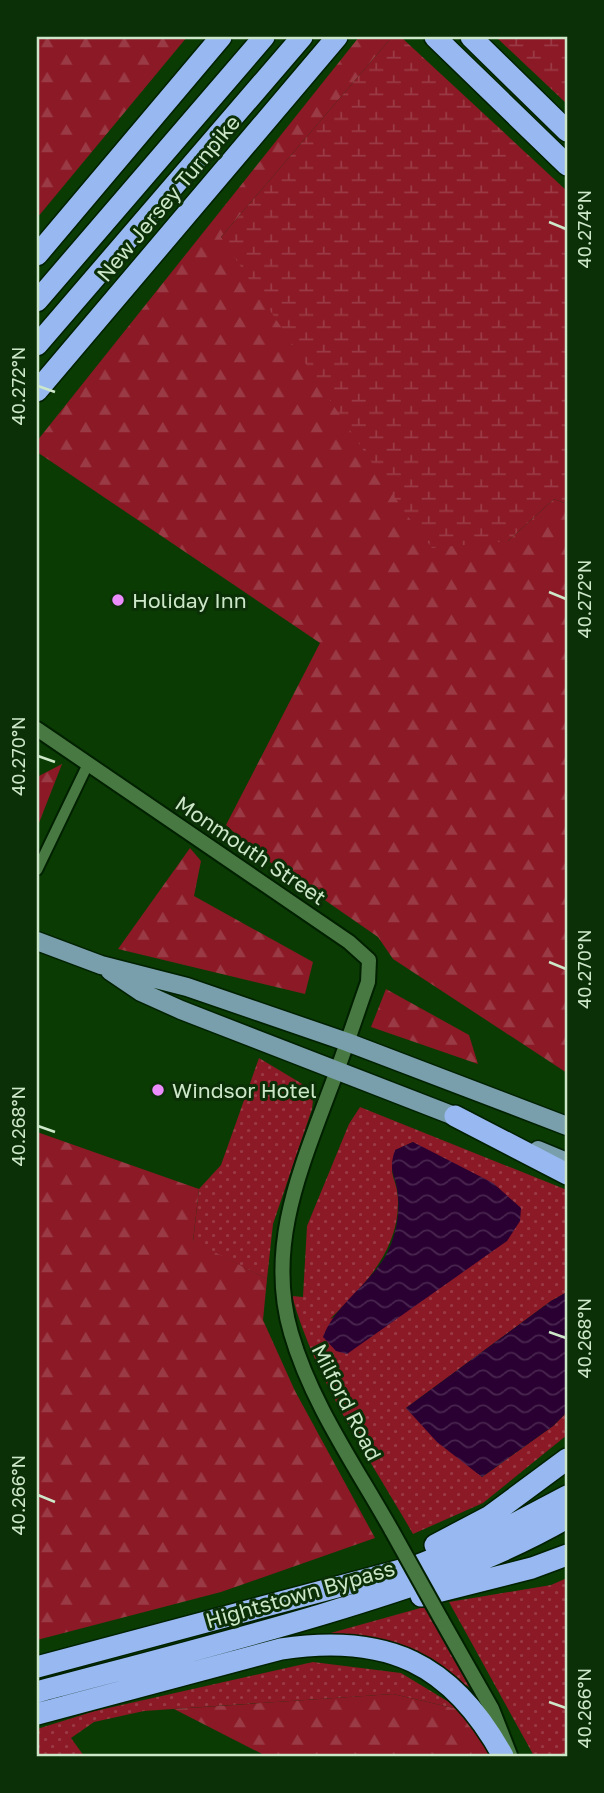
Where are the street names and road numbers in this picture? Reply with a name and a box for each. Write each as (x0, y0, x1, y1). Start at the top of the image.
street label: New Jersey Turnpike (91, 110, 245, 286)
street label: Monmouth Street (171, 790, 331, 910)
street label: Milford Road (306, 1339, 388, 1465)
street label: Hightstown Bypass (203, 1555, 397, 1633)

